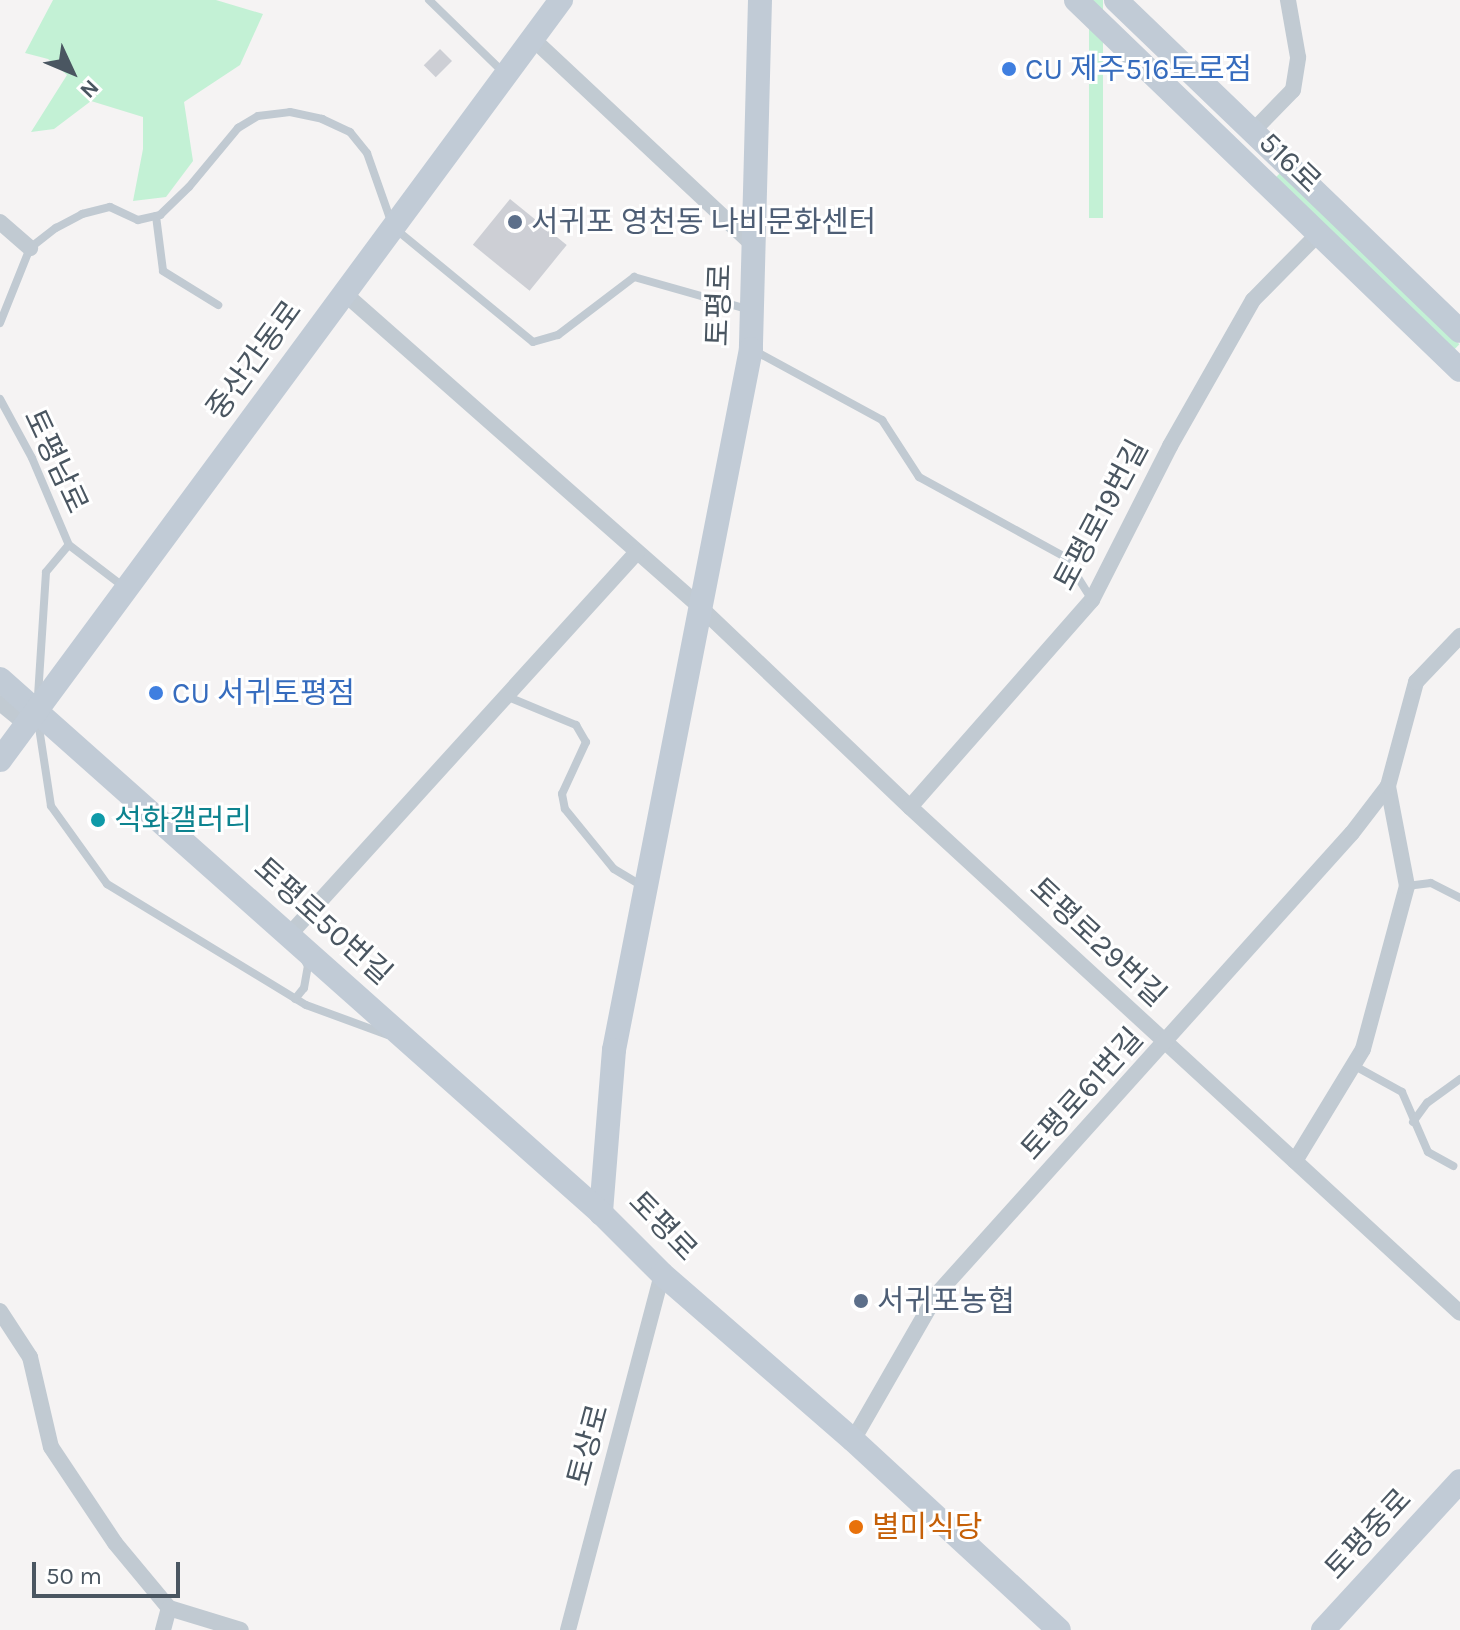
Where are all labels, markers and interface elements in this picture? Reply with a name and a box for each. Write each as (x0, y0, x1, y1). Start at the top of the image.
north arrow (32, 32, 112, 112)
place label: CU 제주516도로점 (1025, 51, 1252, 87)
marker: CU 제주516도로점 (1000, 60, 1018, 78)
text: N (74, 74, 104, 103)
street label: 516로 (1252, 124, 1328, 200)
place label: 서귀포 영천동 나비문화센터 (531, 204, 876, 240)
marker: 서귀포 영천동 나비문화센터 (506, 213, 524, 231)
street label: 토평로 (700, 263, 738, 347)
street label: 중산간동로 (199, 294, 309, 426)
street label: 토평남로 (16, 403, 96, 519)
street label: 토평로19번길 (1046, 434, 1156, 596)
place label: CU 서귀토평점 (172, 675, 355, 711)
marker: CU 서귀토평점 (147, 684, 165, 702)
place label: 석화갤러리 (114, 802, 252, 838)
marker: 석화갤러리 (89, 811, 107, 829)
street label: 토평로50번길 (247, 850, 399, 992)
street label: 토평로29번길 (1023, 870, 1173, 1014)
street label: 토평로61번길 (1013, 1021, 1151, 1167)
street label: 토평로 (621, 1184, 705, 1268)
place label: 서귀포농협 (877, 1283, 1015, 1319)
marker: 서귀포농협 (852, 1292, 870, 1310)
street label: 토상로 (560, 1400, 616, 1490)
street label: 토평중로 (1317, 1481, 1419, 1587)
place label: 별미식당 (872, 1509, 982, 1545)
marker: 별미식당 (847, 1518, 865, 1536)
scale bar (36, 1546, 184, 1596)
text: 50 m (46, 1562, 102, 1590)

